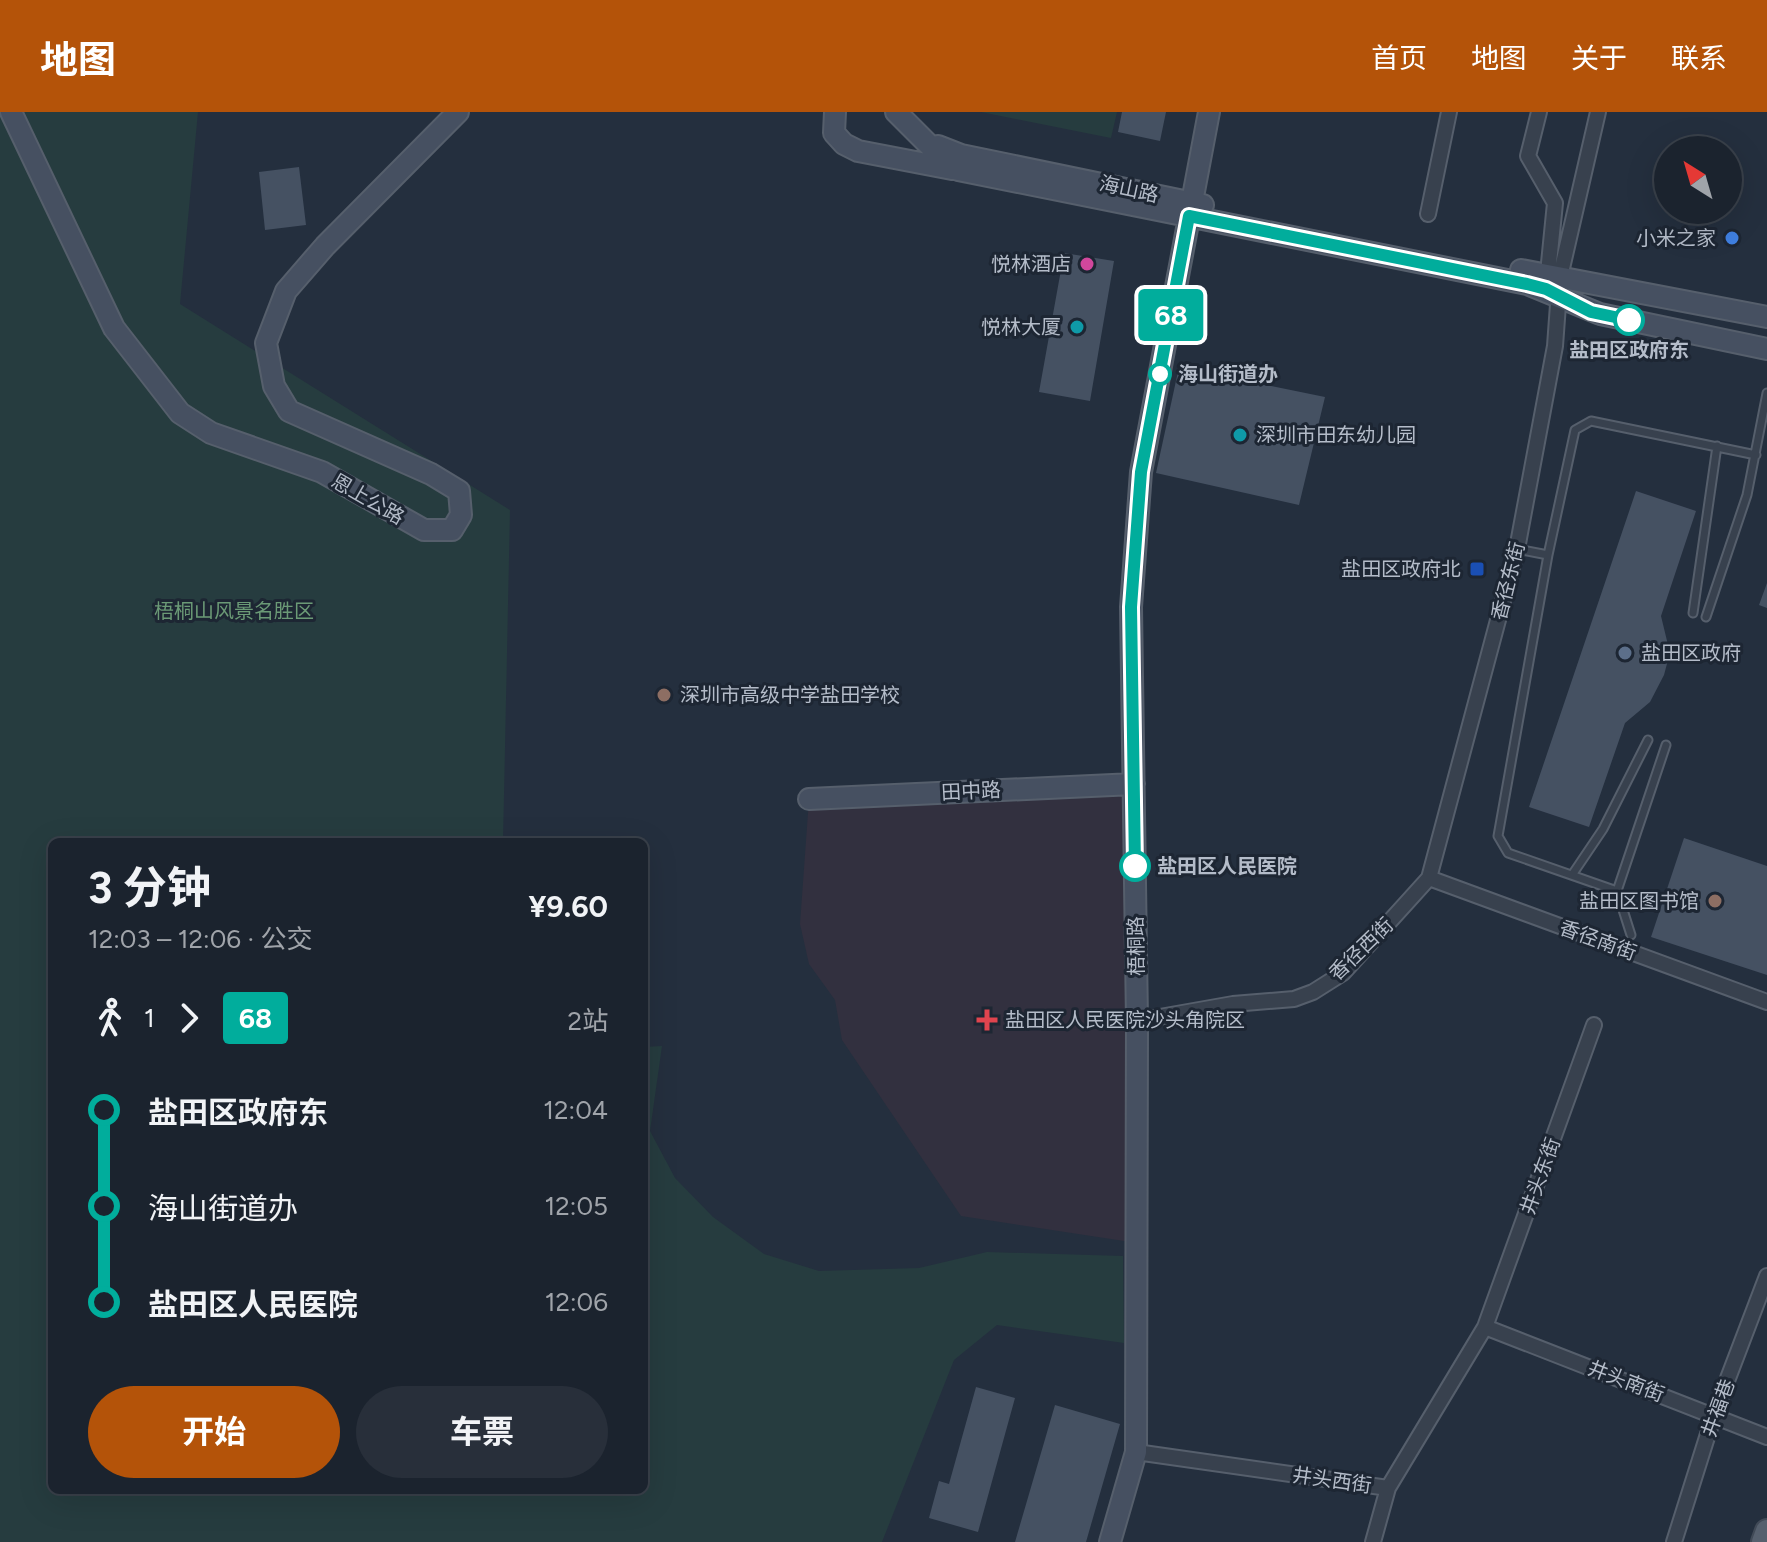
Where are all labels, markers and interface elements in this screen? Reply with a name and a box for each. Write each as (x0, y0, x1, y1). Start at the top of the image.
text: 地图 (40, 37, 116, 83)
text: 首页 (1371, 41, 1427, 75)
text: 地图 (1471, 41, 1527, 75)
text: 关于 (1571, 41, 1627, 75)
text: 联系 (1671, 41, 1727, 75)
north arrow (1654, 136, 1742, 224)
map controls (1654, 136, 1742, 224)
street label: 海山路 (1097, 171, 1161, 207)
place label: 小米之家 (1636, 226, 1716, 250)
marker: 小米之家 (1723, 229, 1741, 247)
place label: 悦林酒店 (991, 252, 1071, 276)
marker: 悦林酒店 (1078, 255, 1096, 273)
line badge: 68 (1135, 289, 1207, 341)
text: 68 (1154, 298, 1188, 332)
marker: 盐田区政府东 (1614, 305, 1644, 335)
place label: 悦林大厦 (981, 315, 1061, 339)
marker: 悦林大厦 (1068, 318, 1086, 336)
place label: 盐田区政府东 (1569, 338, 1689, 362)
place label: 海山街道办 (1178, 362, 1278, 386)
marker: 海山街道办 (1149, 363, 1171, 385)
place label: 深圳市田东幼儿园 (1256, 423, 1416, 447)
marker: 深圳市田东幼儿园 (1231, 426, 1249, 444)
street label: 恩上公路 (327, 469, 409, 529)
street label: 香径东街 (1487, 539, 1529, 623)
place label: 盐田区政府北 (1341, 557, 1461, 581)
marker: 盐田区政府北 (1468, 560, 1486, 578)
park label: 梧桐山风景名胜区 (154, 599, 314, 623)
place label: 盐田区政府 (1641, 641, 1741, 665)
marker: 盐田区政府 (1616, 644, 1634, 662)
place label: 深圳市高级中学盐田学校 (680, 683, 900, 707)
marker: 深圳市高级中学盐田学校 (655, 686, 673, 704)
street label: 田中路 (940, 777, 1002, 805)
marker: 盐田区人民医院 (1120, 851, 1150, 881)
place label: 盐田区人民医院 (1157, 854, 1297, 878)
text: 3 分钟 (88, 861, 211, 914)
text: ¥9.60 (528, 888, 608, 925)
place label: 盐田区图书馆 (1579, 889, 1699, 913)
marker: 盐田区图书馆 (1706, 892, 1724, 910)
street label: 香径西街 (1324, 913, 1398, 985)
street label: 香径南街 (1556, 915, 1640, 965)
street label: 梧桐路 (1123, 916, 1149, 976)
text: 12:03 – 12:06 · 公交 (88, 923, 312, 955)
icon: walk (88, 996, 132, 1040)
icon: forward (167, 996, 211, 1040)
text: 68 (239, 1001, 272, 1035)
text: 1 (144, 1002, 155, 1034)
text: 2站 (567, 1005, 608, 1037)
place label: 盐田区人民医院沙头角院区 (1005, 1008, 1245, 1032)
marker: 盐田区人民医院沙头角院区 (976, 1009, 998, 1031)
text: 盐田区政府东 (148, 1094, 328, 1131)
text: 12:04 (543, 1094, 608, 1126)
street label: 井头东街 (1515, 1134, 1565, 1218)
text: 海山街道办 (148, 1190, 298, 1227)
text: 12:05 (545, 1190, 608, 1222)
text: 盐田区人民医院 (148, 1286, 358, 1323)
text: 12:06 (545, 1286, 608, 1318)
street label: 井头南街 (1584, 1355, 1668, 1407)
street label: 井福巷 (1696, 1376, 1740, 1440)
button: 开始 (88, 1386, 340, 1478)
button: 车票 (356, 1386, 608, 1478)
street label: 井头西街 (1291, 1463, 1373, 1497)

